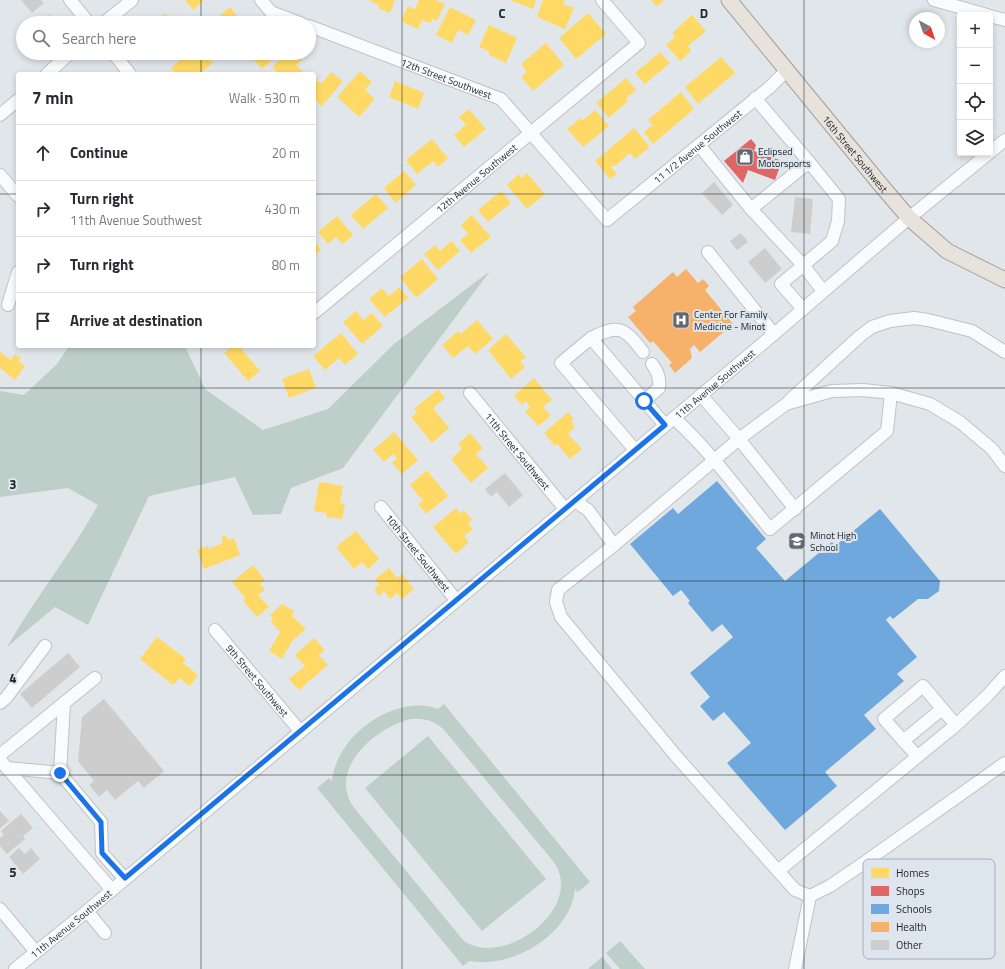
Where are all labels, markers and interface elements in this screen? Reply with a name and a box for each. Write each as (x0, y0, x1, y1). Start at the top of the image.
text: C (498, 3, 506, 23)
text: D (700, 3, 708, 23)
north arrow (909, 12, 945, 48)
map controls (957, 12, 993, 156)
button: + (957, 12, 993, 48)
search box (16, 16, 316, 60)
icon: search (30, 27, 52, 49)
text: Search here (62, 27, 136, 50)
button: − (957, 48, 993, 84)
street label: 12th Street Southwest (399, 55, 494, 103)
button: locate (957, 84, 993, 120)
text: 7 min (32, 85, 73, 111)
text: Walk · 530 m (229, 88, 300, 108)
street label: 11 1/2 Avenue Southwest (650, 106, 746, 187)
street label: 16th Street Southwest (819, 112, 891, 196)
button: layers (957, 120, 993, 156)
street label: 12th Avenue Southwest (433, 140, 521, 217)
text: Continue (70, 141, 128, 164)
icon: ahead (32, 142, 54, 164)
text: 20 m (272, 143, 300, 163)
place label: Eclipsed Motorsports (758, 144, 811, 171)
shop icon: Eclipsed Motorsports (735, 147, 755, 167)
text: Turn right (70, 187, 134, 210)
icon: right (32, 198, 54, 220)
text: 430 m (264, 199, 300, 219)
text: 11th Avenue Southwest (70, 210, 202, 230)
text: Turn right (70, 253, 134, 276)
icon: right (32, 254, 54, 276)
text: 80 m (272, 255, 300, 275)
place label: Center For Family Medicine - Minot (694, 307, 768, 334)
text: Arrive at destination (70, 309, 203, 332)
icon: arrive (32, 310, 54, 332)
hospital icon: Center For Family Medicine - Minot (671, 310, 691, 330)
street label: 11th Avenue Southwest (671, 346, 759, 423)
route start (635, 392, 653, 410)
street label: 11th Street Southwest (481, 409, 554, 494)
text: 3 (9, 474, 17, 494)
street label: 10th Street Southwest (382, 511, 454, 596)
place label: Minot High School (810, 528, 856, 555)
school or university icon: Minot High School (787, 531, 807, 551)
street label: 9th Street Southwest (222, 641, 292, 721)
text: 4 (9, 668, 17, 688)
route end (51, 764, 69, 782)
legend (863, 859, 995, 959)
text: 5 (9, 862, 17, 882)
text: Homes (896, 865, 929, 881)
text: Shops (896, 883, 925, 899)
street label: 11th Avenue Southwest (27, 886, 116, 962)
text: Schools (896, 901, 932, 917)
text: Health (896, 919, 927, 935)
text: Other (896, 937, 923, 953)

